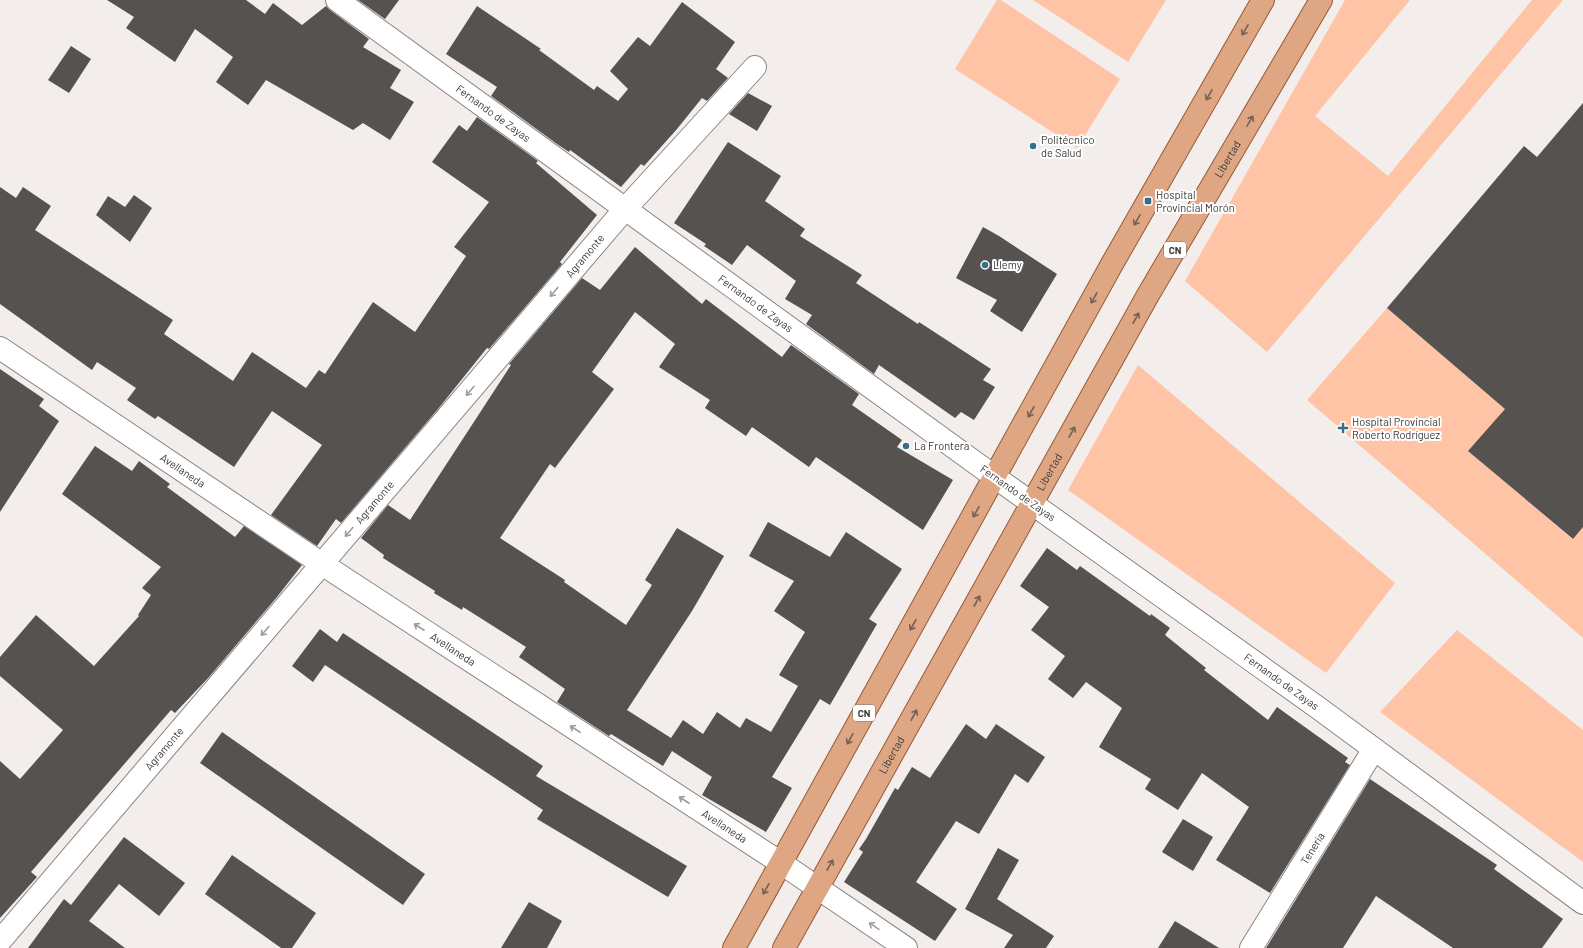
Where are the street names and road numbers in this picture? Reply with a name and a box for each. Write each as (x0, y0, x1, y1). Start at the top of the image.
street label: Fernando de Zayas (454, 82, 533, 144)
street label: Libertad (1211, 138, 1243, 180)
street label: Agramonte (563, 231, 607, 280)
road number: CN (1164, 242, 1186, 258)
street label: Fernando de Zayas (716, 272, 796, 334)
street label: Avellaneda (158, 450, 208, 490)
street label: Libertad (1033, 451, 1065, 493)
street label: Fernando de Zayas (978, 462, 1058, 523)
street label: Agramonte (352, 478, 396, 526)
street label: Avellaneda (428, 629, 478, 668)
street label: Fernando de Zayas (1242, 650, 1322, 712)
road number: CN (853, 705, 875, 721)
street label: Agramonte (142, 724, 186, 773)
street label: Libertad (876, 734, 907, 776)
street label: Avellaneda (700, 806, 750, 845)
street label: Tenería (1297, 830, 1327, 867)

